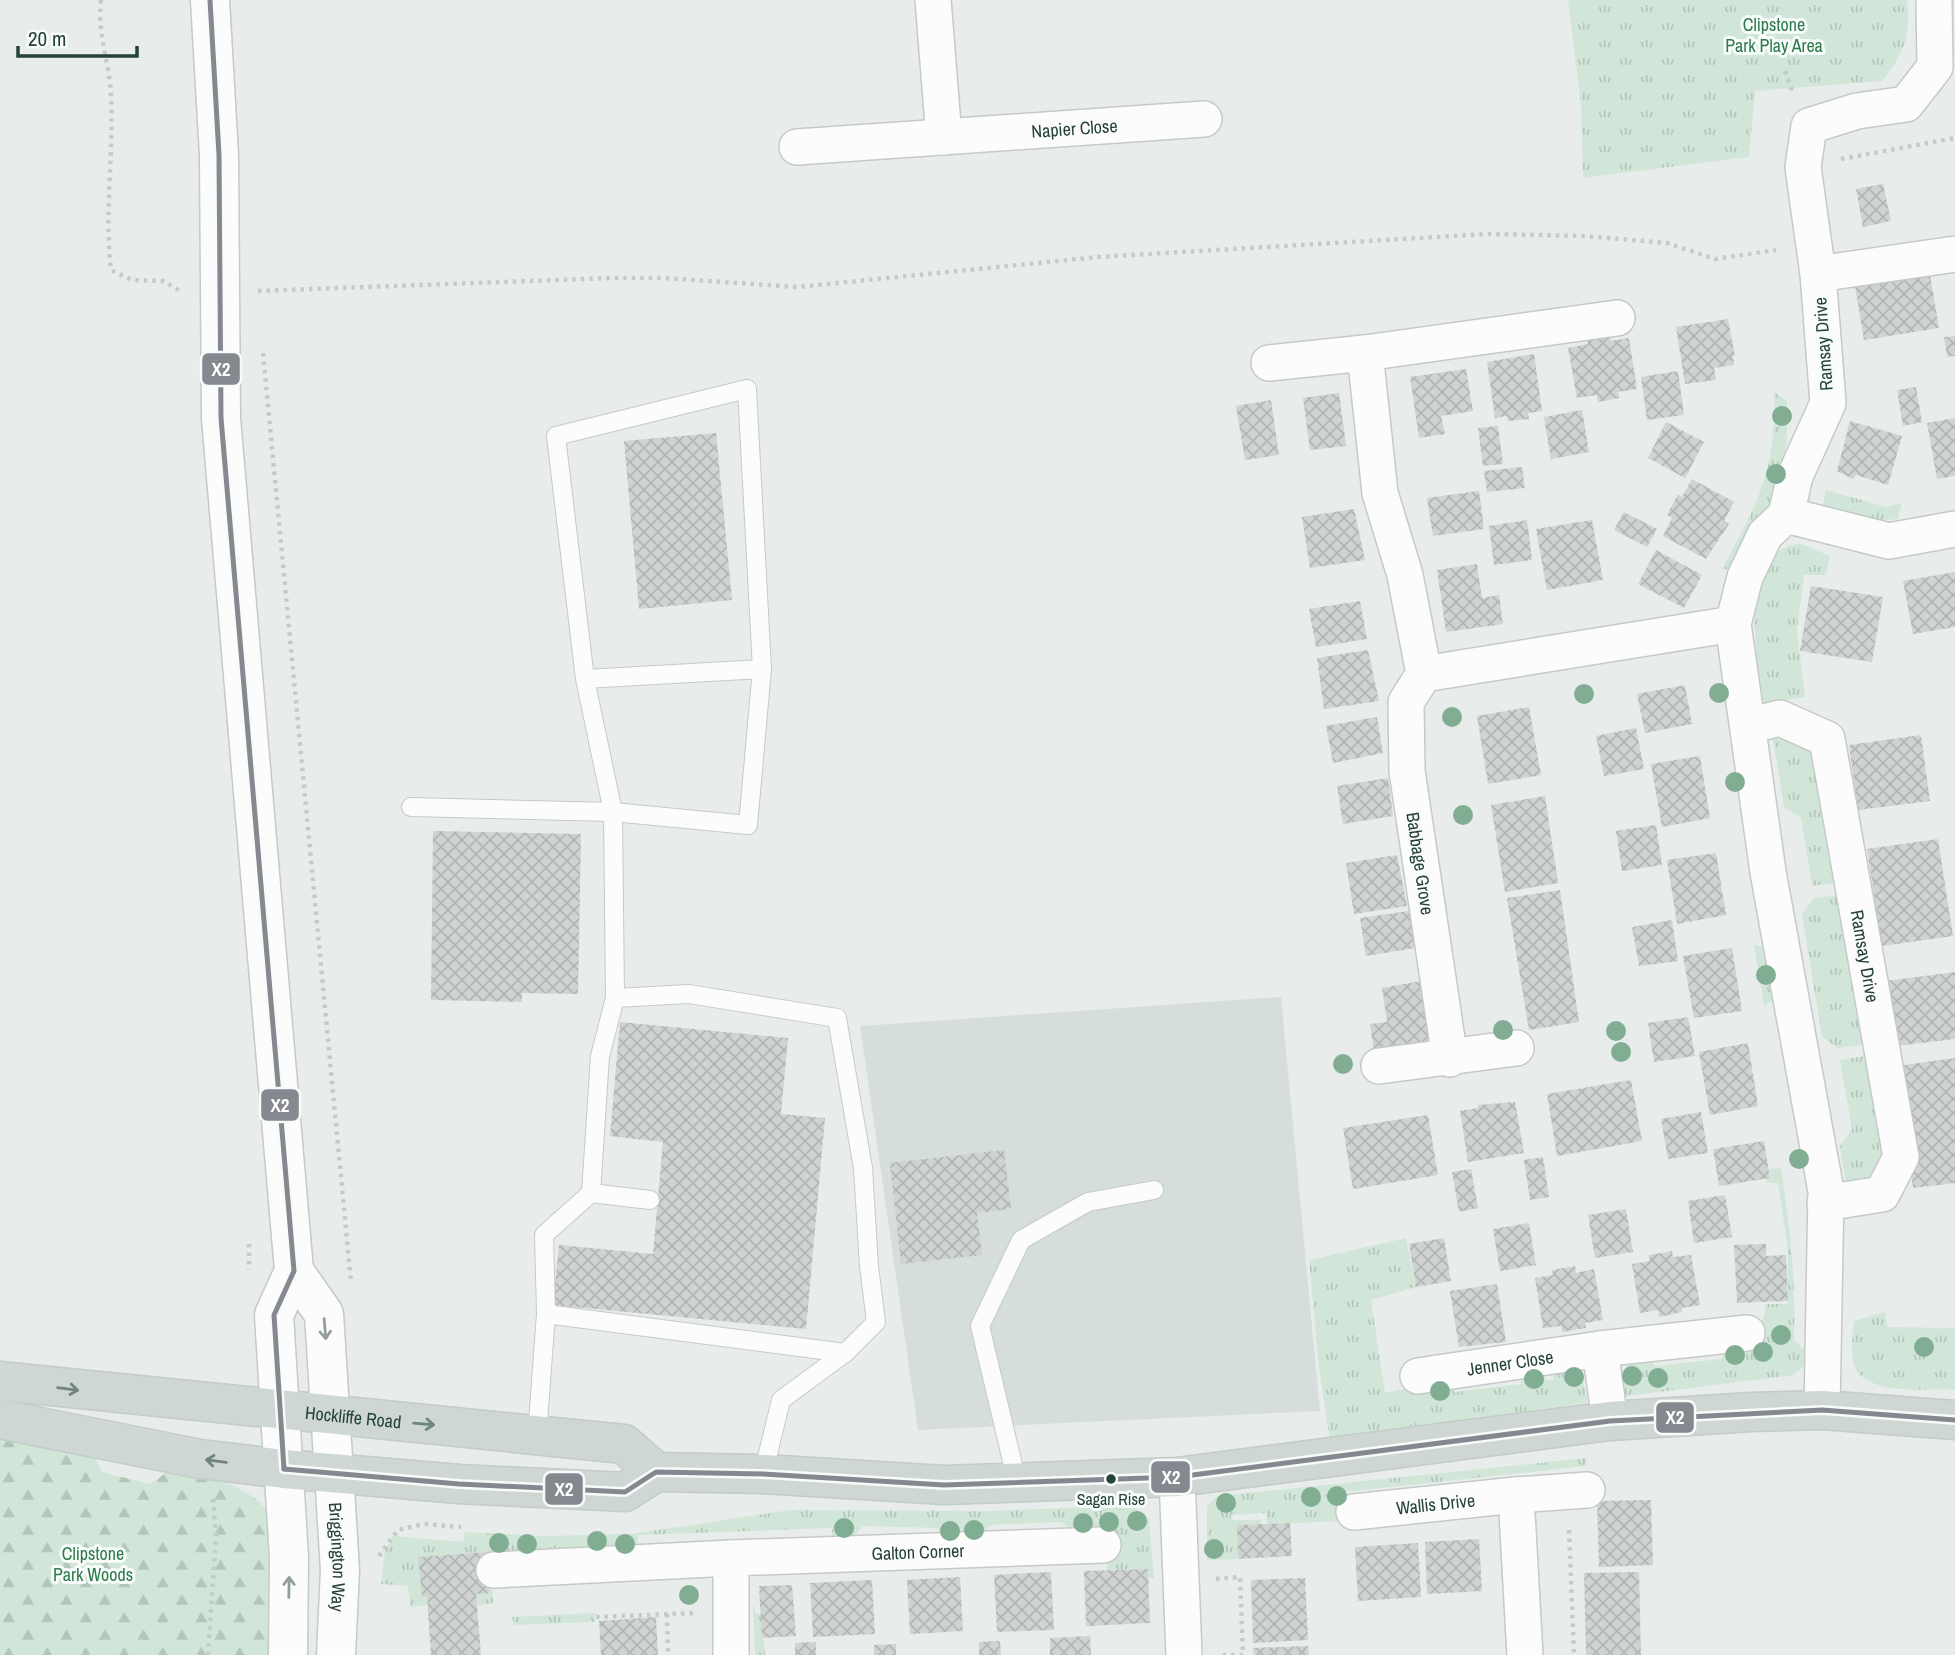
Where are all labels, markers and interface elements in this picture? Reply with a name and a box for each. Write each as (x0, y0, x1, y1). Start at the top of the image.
park label: Clipstone Park Play Area (1725, 12, 1823, 58)
scale bar (18, 14, 136, 58)
text: 20 m (28, 24, 66, 53)
street label: Napier Close (1030, 112, 1118, 143)
street label: Ramsay Drive (1807, 296, 1839, 392)
line badge: X2 (201, 352, 241, 386)
text: X2 (211, 356, 231, 382)
street label: Babbage Grove (1401, 810, 1441, 916)
street label: Ramsay Drive (1845, 908, 1886, 1004)
line badge: X2 (260, 1088, 300, 1122)
text: X2 (270, 1092, 290, 1118)
one-way arrow (319, 1318, 332, 1340)
street label: Jenner Close (1465, 1344, 1555, 1381)
one-way arrow (56, 1383, 79, 1396)
street label: Hockliffe Road (304, 1399, 403, 1434)
line badge: X2 (1655, 1401, 1695, 1434)
text: X2 (1665, 1404, 1685, 1430)
one-way arrow (412, 1418, 435, 1431)
one-way arrow (205, 1454, 228, 1467)
line badge: X2 (1150, 1460, 1191, 1494)
text: X2 (1161, 1464, 1181, 1490)
line badge: X2 (544, 1472, 584, 1506)
marker: Sagan Rise (1104, 1472, 1118, 1486)
text: X2 (554, 1476, 574, 1502)
street label: Wallis Drive (1395, 1487, 1476, 1520)
place label: Sagan Rise (1077, 1488, 1145, 1510)
street label: Briggington Way (323, 1502, 353, 1613)
street label: Galton Corner (871, 1537, 965, 1566)
park label: Clipstone Park Woods (53, 1541, 133, 1587)
one-way arrow (282, 1576, 296, 1599)

